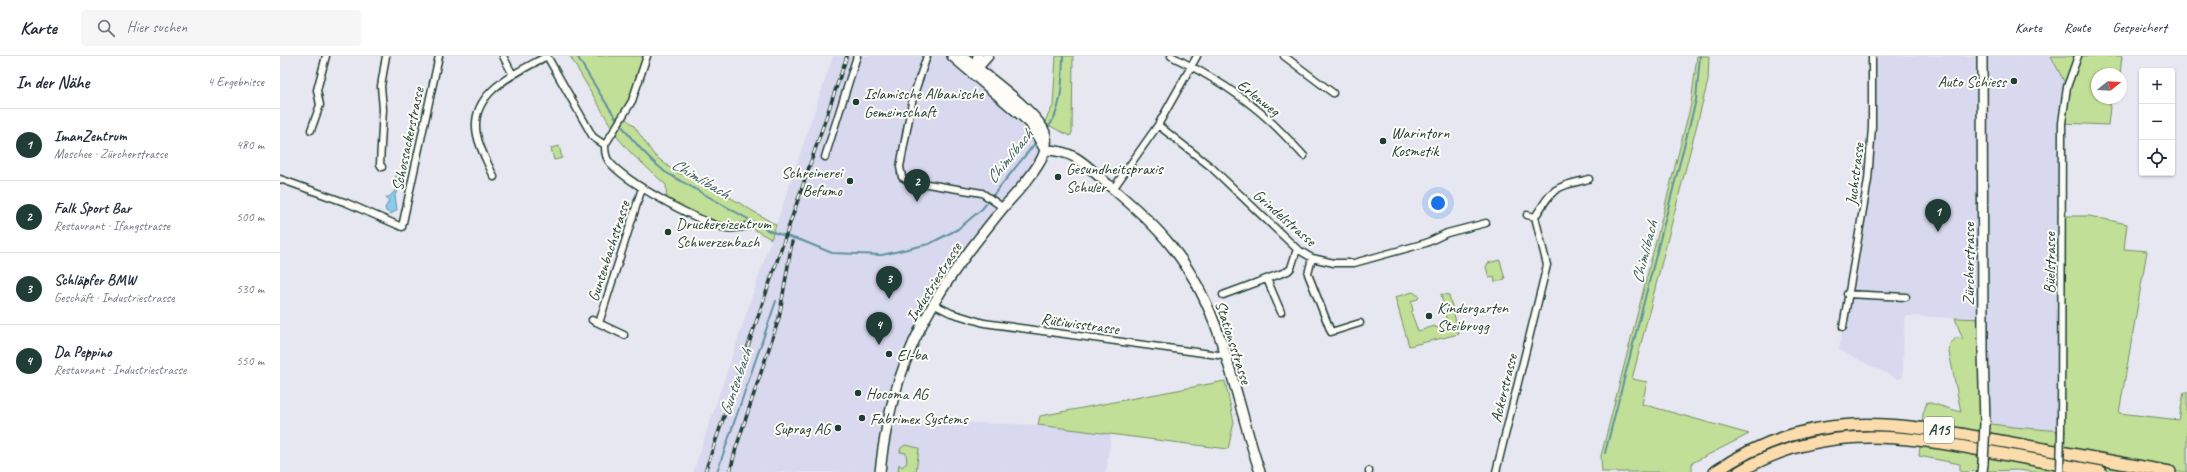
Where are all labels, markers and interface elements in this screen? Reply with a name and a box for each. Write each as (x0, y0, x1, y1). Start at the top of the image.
search box (81, 10, 361, 46)
text: Karte (20, 16, 57, 40)
icon: search (95, 17, 117, 39)
text: Hier suchen (127, 18, 187, 37)
text: Karte (2015, 19, 2042, 36)
text: Route (2064, 19, 2090, 36)
text: Gespeichert (2112, 19, 2167, 36)
north arrow (2091, 68, 2127, 104)
map controls (2139, 68, 2175, 176)
button: + (2139, 68, 2175, 104)
text: In der Nähe (16, 72, 89, 93)
place label: Auto Schiess (1938, 72, 2008, 92)
text: 4 Ergebnisse (208, 74, 264, 90)
street label: Erlenweg (1233, 75, 1285, 121)
marker: Auto Schiess (2009, 76, 2019, 86)
street label: Schossackerstrasse (387, 84, 429, 193)
place label: Islamische Albanische Gemeinschaft (864, 84, 985, 122)
marker: Islamische Albanische Gemeinschaft (851, 97, 861, 107)
button: − (2139, 104, 2175, 140)
place label: Warintorn Kosmetik (1391, 123, 1450, 161)
water label: Chimlibach (981, 124, 1038, 188)
text: ImanZentrum (54, 127, 126, 146)
marker: Warintorn Kosmetik (1378, 136, 1388, 146)
text: 1 (26, 137, 32, 153)
text: 480 m (236, 137, 264, 153)
street label: Juchstrasse (1841, 140, 1869, 207)
button: locate (2139, 140, 2175, 176)
text: Moschee · Zürcherstrasse (54, 146, 167, 162)
water label: Chimlibach (668, 153, 735, 204)
place label: Gesundheitspraxis Schuler (1066, 159, 1164, 197)
place label: Schreinerei Befumo (781, 163, 844, 201)
pin: 2 (904, 169, 930, 202)
marker: Gesundheitspraxis Schuler (1053, 172, 1063, 182)
marker: Schreinerei Befumo (845, 176, 855, 186)
street label: Grindelstrasse (1249, 185, 1321, 252)
your location (1428, 193, 1448, 213)
street label: Guntenbachstrasse (583, 197, 635, 304)
text: Falk Sport Bar (54, 199, 131, 218)
pin: 1 (1925, 199, 1951, 232)
text: 2 (26, 209, 32, 225)
text: 500 m (236, 209, 264, 225)
place label: Druckereizentrum Schwerzenbach (676, 214, 772, 252)
water label: Chimlibach (1627, 217, 1663, 286)
text: Restaurant · Ifangstrasse (54, 218, 170, 234)
street label: Zürcherstrasse (1959, 221, 1979, 305)
marker: Druckereizentrum Schwerzenbach (663, 227, 673, 237)
street label: Büelstrasse (2040, 231, 2060, 294)
street label: Industriestrasse (902, 238, 967, 326)
pin: 3 (876, 266, 902, 299)
text: Schläpfer BMW (54, 271, 136, 290)
text: 3 (26, 281, 32, 297)
text: 530 m (236, 281, 264, 297)
text: Geschäft · Industriestrasse (54, 290, 175, 306)
street label: Stationsstrasse (1210, 298, 1256, 388)
place label: Kindergarten Steibrugg (1437, 298, 1509, 336)
street label: Rütiwisstrasse (1039, 309, 1122, 340)
marker: Kindergarten Steibrugg (1424, 311, 1434, 321)
pin: 4 (866, 312, 892, 345)
text: Da Peppino (54, 343, 112, 362)
water label: Guntenbach (714, 345, 757, 418)
place label: El-ba (897, 345, 928, 365)
marker: El-ba (884, 349, 894, 359)
street label: Ackerstrasse (1486, 350, 1523, 424)
text: 4 (26, 353, 32, 369)
text: 550 m (236, 353, 264, 369)
text: Restaurant · Industriestrasse (54, 362, 186, 378)
place label: Hocoma AG (866, 384, 930, 404)
marker: Hocoma AG (853, 388, 863, 398)
place label: Fabrimex Systems (870, 409, 969, 429)
marker: Fabrimex Systems (857, 413, 867, 423)
road number: A15 (1924, 417, 1954, 443)
place label: Suprag AG (773, 419, 832, 439)
marker: Suprag AG (833, 423, 843, 433)

